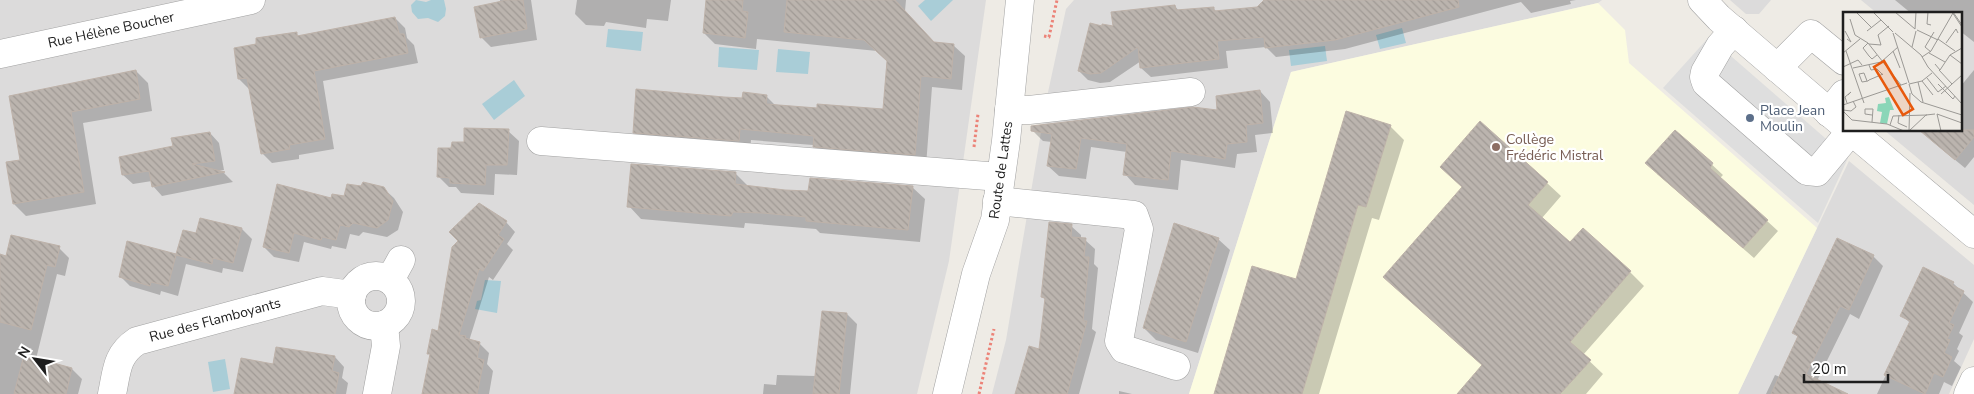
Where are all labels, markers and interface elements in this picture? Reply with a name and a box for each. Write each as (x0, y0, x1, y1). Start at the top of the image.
street label: Rue Hélène Boucher (46, 7, 176, 53)
inset map (1843, 12, 1962, 131)
place label: Place Jean Moulin (1760, 101, 1825, 136)
marker: Place Jean Moulin (1744, 112, 1756, 124)
street label: Route de Lattes (985, 120, 1017, 220)
place label: Collège Frédéric Mistral (1506, 130, 1604, 165)
marker: Collège Frédéric Mistral (1490, 141, 1502, 153)
street label: Rue des Flamboyants (147, 293, 283, 347)
north arrow (10, 334, 60, 384)
text: N (13, 343, 35, 362)
scale bar (1804, 352, 1888, 384)
text: 20 m (1812, 359, 1847, 379)

